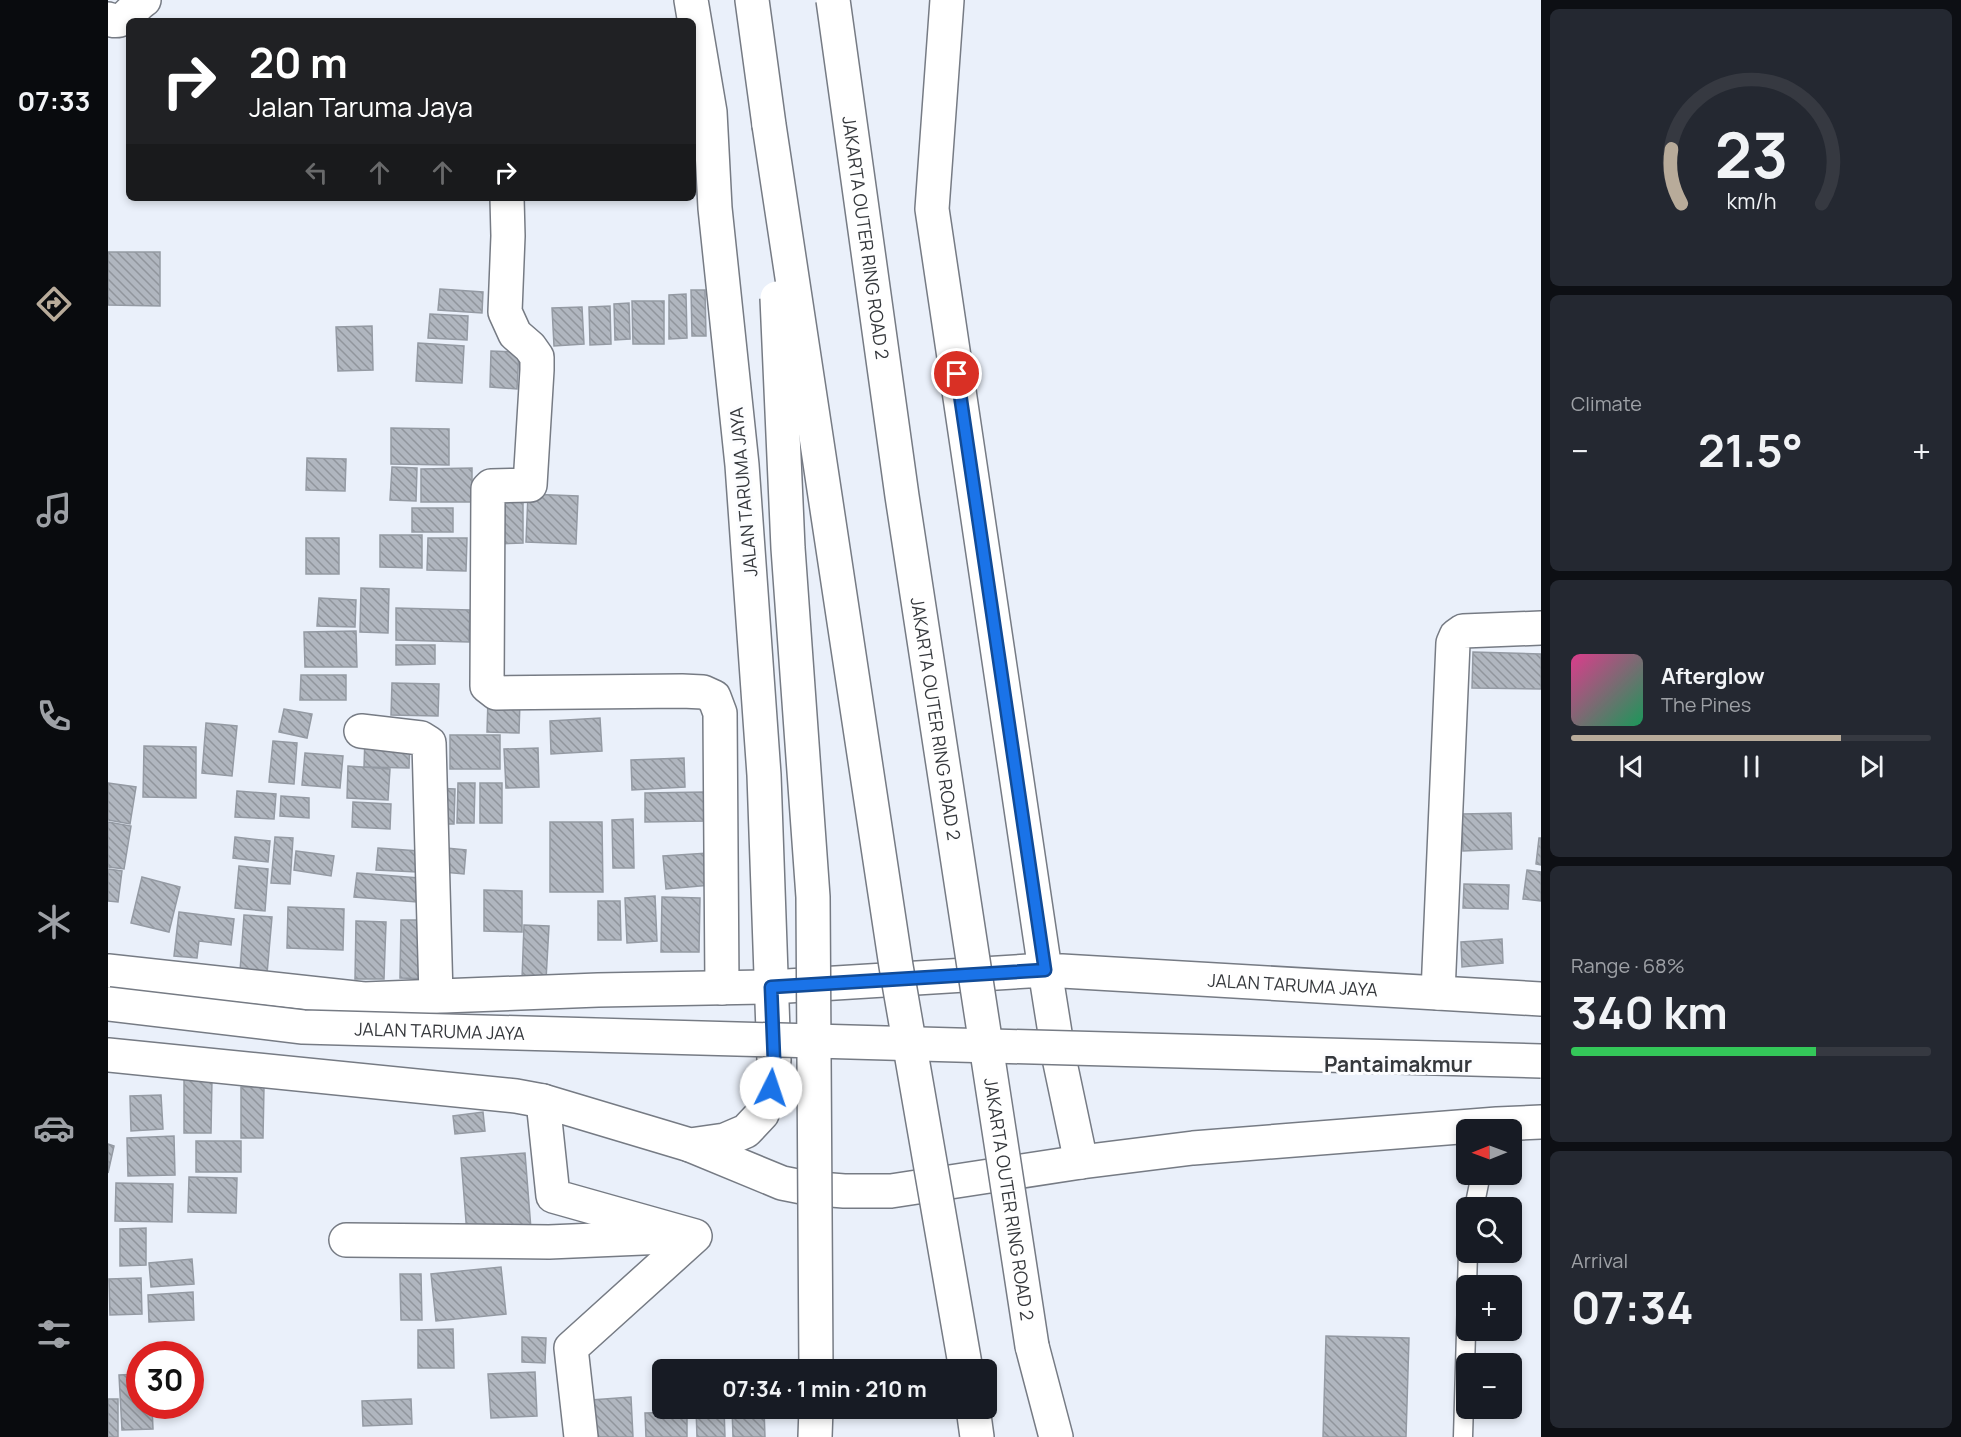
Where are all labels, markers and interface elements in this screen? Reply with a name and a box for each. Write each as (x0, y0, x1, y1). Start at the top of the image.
text: 20 m (249, 33, 348, 91)
icon: right (150, 42, 228, 120)
text: 07:33 (18, 82, 90, 119)
text: Jalan Taruma Jaya (249, 88, 473, 125)
text: 23 (1714, 111, 1788, 197)
street label: JAKARTA OUTER RING ROAD 2 (837, 114, 895, 361)
icon: left (300, 156, 333, 189)
icon: ahead (363, 156, 396, 189)
icon: ahead (426, 156, 459, 189)
icon: right (489, 156, 522, 189)
text: km/h (1726, 187, 1776, 216)
icon: directions (33, 283, 75, 325)
pin (931, 348, 982, 399)
icon: arrive (940, 357, 973, 390)
text: Climate (1571, 390, 1642, 417)
street label: JALAN TARUMA JAYA (724, 406, 762, 578)
text: 21.5° (1698, 419, 1803, 481)
text: − (1571, 428, 1589, 473)
text: + (1912, 428, 1931, 473)
icon: music (33, 489, 75, 531)
street label: JAKARTA OUTER RING ROAD 2 (906, 595, 966, 842)
text: Afterglow (1661, 661, 1765, 691)
text: The Pines (1661, 691, 1751, 718)
icon: phone (33, 695, 75, 737)
icon: previous (1615, 750, 1648, 783)
icon: pause (1735, 750, 1768, 783)
icon: next (1855, 750, 1888, 783)
icon: climate (33, 901, 75, 943)
text: Range · 68% (1571, 952, 1685, 979)
street label: JALAN TARUMA JAYA (1207, 968, 1379, 1001)
text: 340 km (1571, 981, 1728, 1043)
street label: JALAN TARUMA JAYA (354, 1016, 526, 1045)
district label: Pantaimakmur (1324, 1050, 1472, 1078)
position arrow (739, 1056, 803, 1120)
street label: JAKARTA OUTER RING ROAD 2 (979, 1076, 1040, 1322)
icon: car (33, 1107, 75, 1149)
north arrow (1456, 1119, 1522, 1185)
map controls (1456, 1119, 1522, 1419)
button: search (1456, 1197, 1522, 1263)
text: Arrival (1571, 1247, 1628, 1274)
button: + (1456, 1275, 1522, 1341)
text: 07:34 (1571, 1276, 1694, 1338)
icon: filters (33, 1313, 75, 1355)
speed limit sign: 30 (126, 1341, 204, 1419)
button: − (1456, 1353, 1522, 1419)
text: 07:34 · 1 min · 210 m (722, 1374, 927, 1404)

